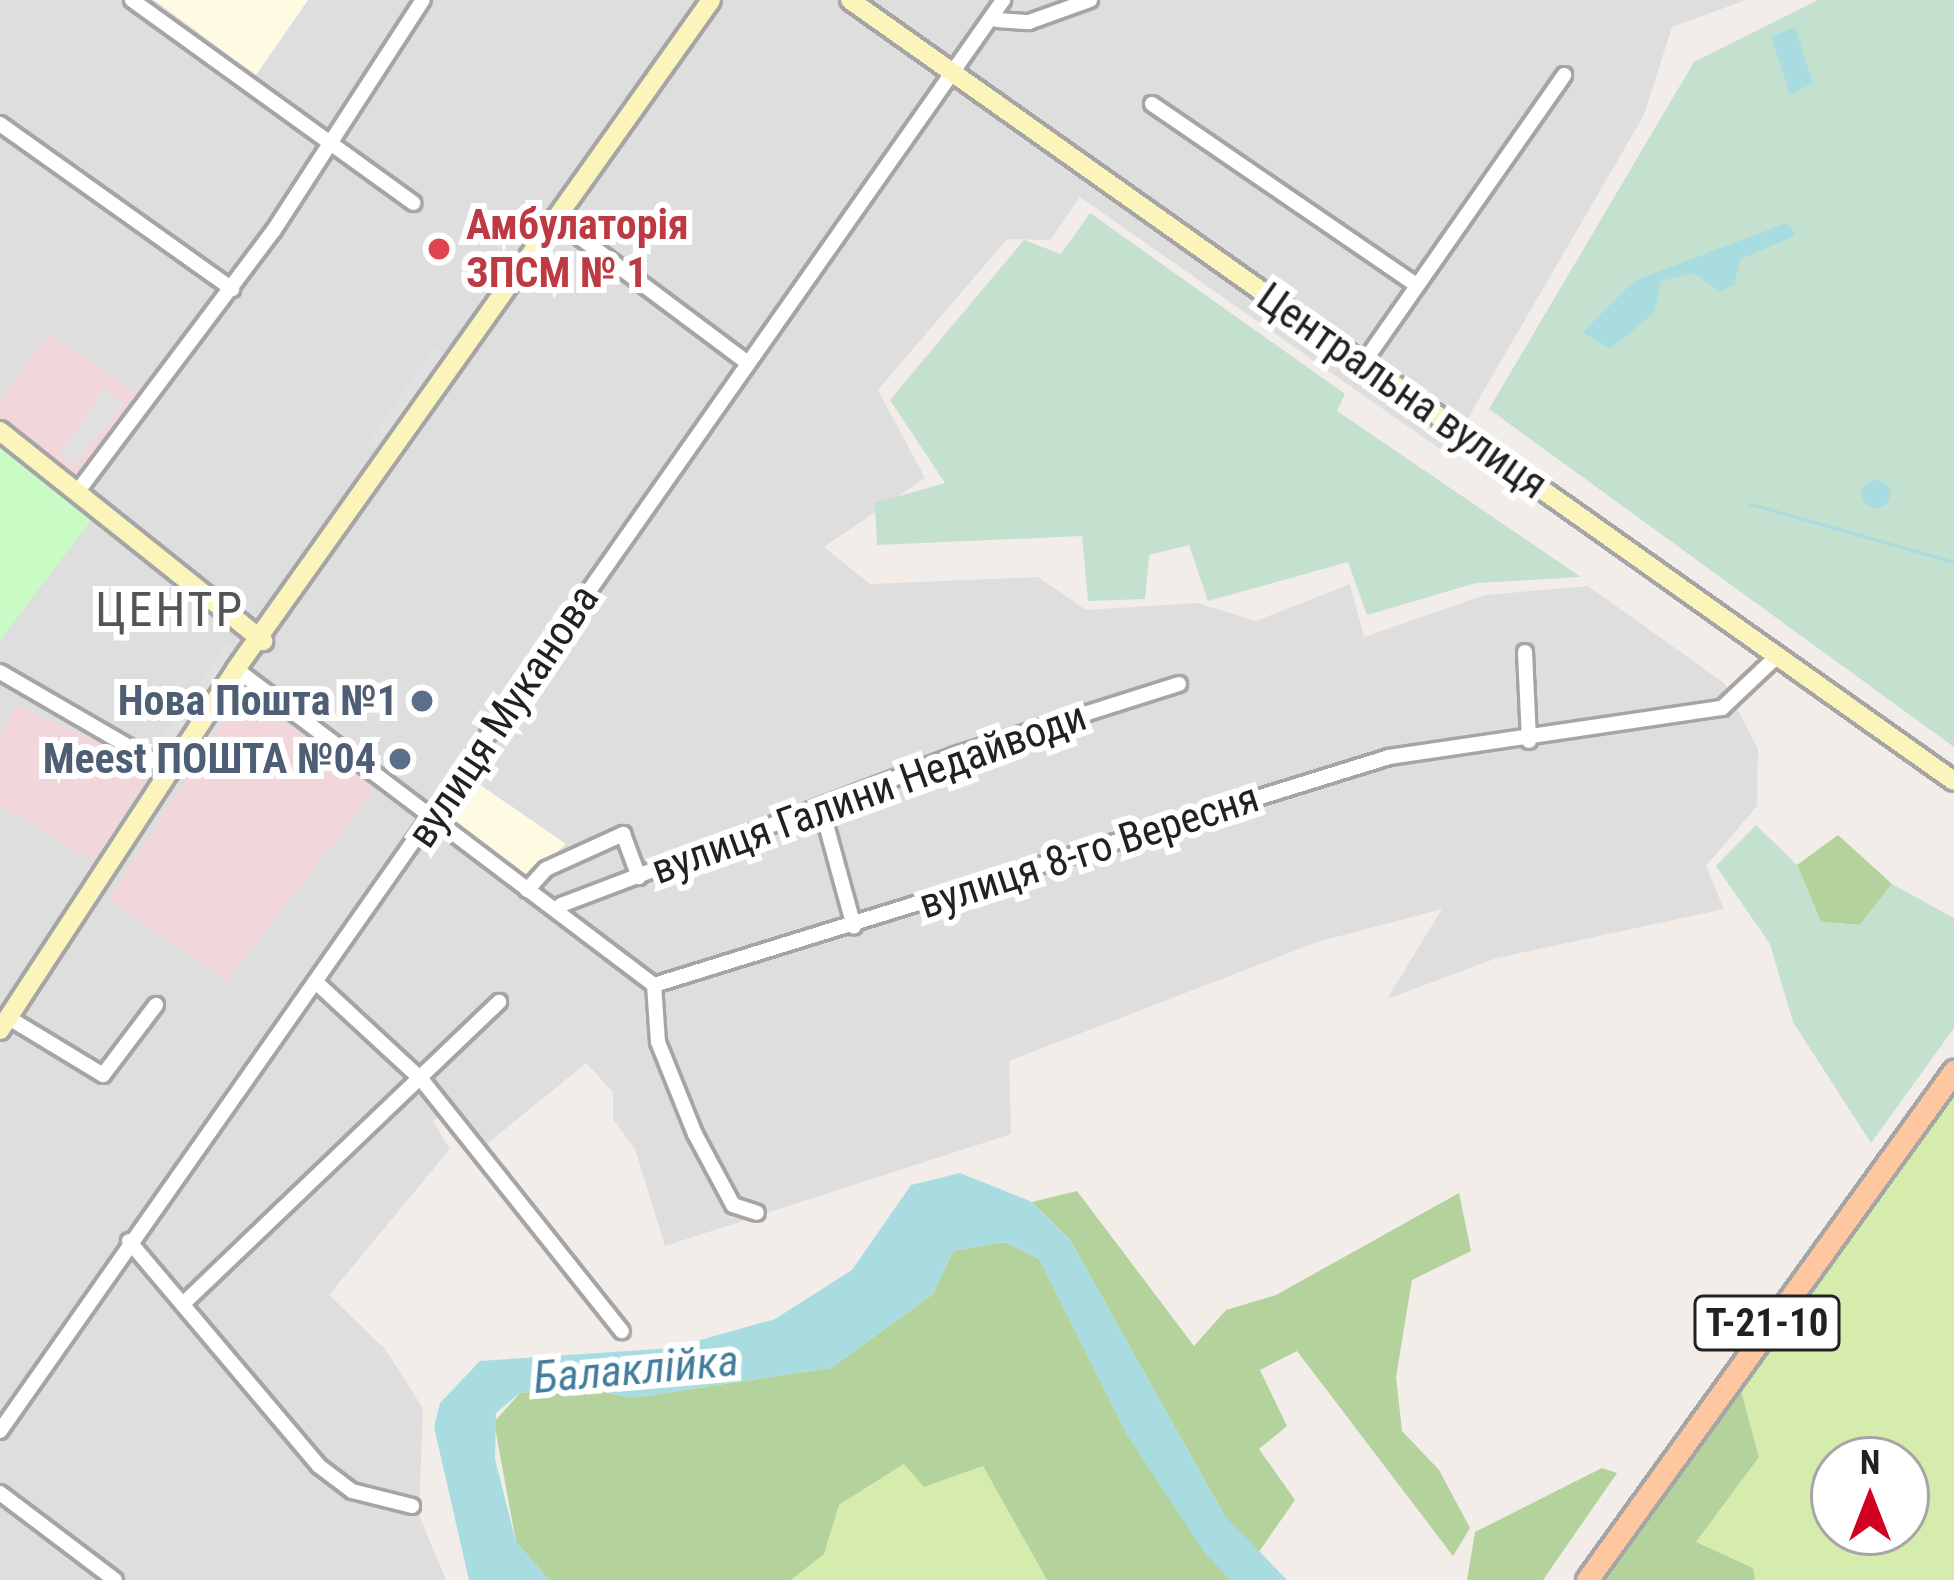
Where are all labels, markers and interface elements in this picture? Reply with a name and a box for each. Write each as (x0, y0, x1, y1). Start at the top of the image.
place label: Амбулаторія ЗПСМ № 1 (466, 200, 689, 298)
marker: Амбулаторія ЗПСМ № 1 (423, 233, 455, 265)
street label: Центральна вулиця (1247, 272, 1557, 510)
street label: вулиця Муканова (397, 575, 609, 857)
district label: ЦЕНТР (95, 581, 245, 639)
place label: Нова Пошта №1 (118, 676, 398, 726)
marker: Нова Пошта №1 (409, 688, 435, 714)
street label: вулиця Галини Недайводи (645, 691, 1093, 895)
place label: Meest ПОШТА №04 (43, 734, 376, 784)
marker: Meest ПОШТА №04 (387, 746, 413, 772)
street label: вулиця 8-го Вересня (913, 772, 1265, 930)
road number: Т-21-10 (1692, 1290, 1842, 1356)
water label: Балаклійка (531, 1333, 741, 1405)
north arrow (1810, 1436, 1930, 1556)
text: N (1860, 1443, 1880, 1482)

